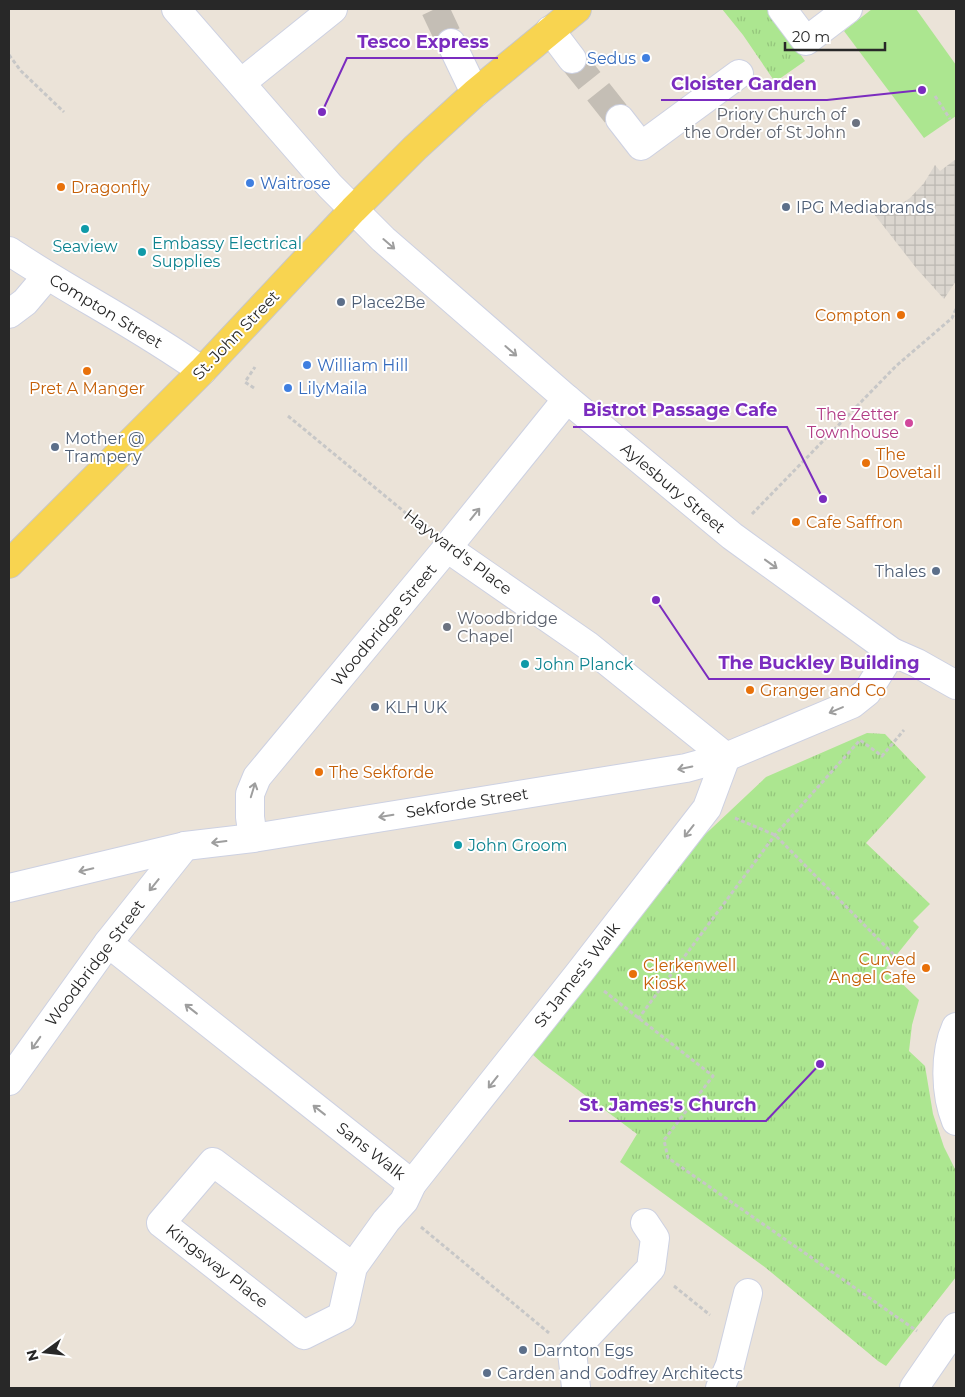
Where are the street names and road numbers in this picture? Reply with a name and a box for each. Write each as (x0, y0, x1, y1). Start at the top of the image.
street label: Compton Street (46, 270, 166, 352)
street label: St. John Street (189, 286, 284, 383)
street label: Aylesbury Street (617, 439, 730, 538)
street label: Hayward's Place (400, 505, 516, 599)
street label: Woodbridge Street (327, 560, 441, 690)
street label: Sekforde Street (404, 784, 530, 822)
street label: Woodbridge Street (41, 896, 149, 1030)
street label: St James's Walk (530, 918, 624, 1031)
street label: Sans Walk (333, 1118, 410, 1184)
street label: Kingsway Place (162, 1220, 272, 1312)

